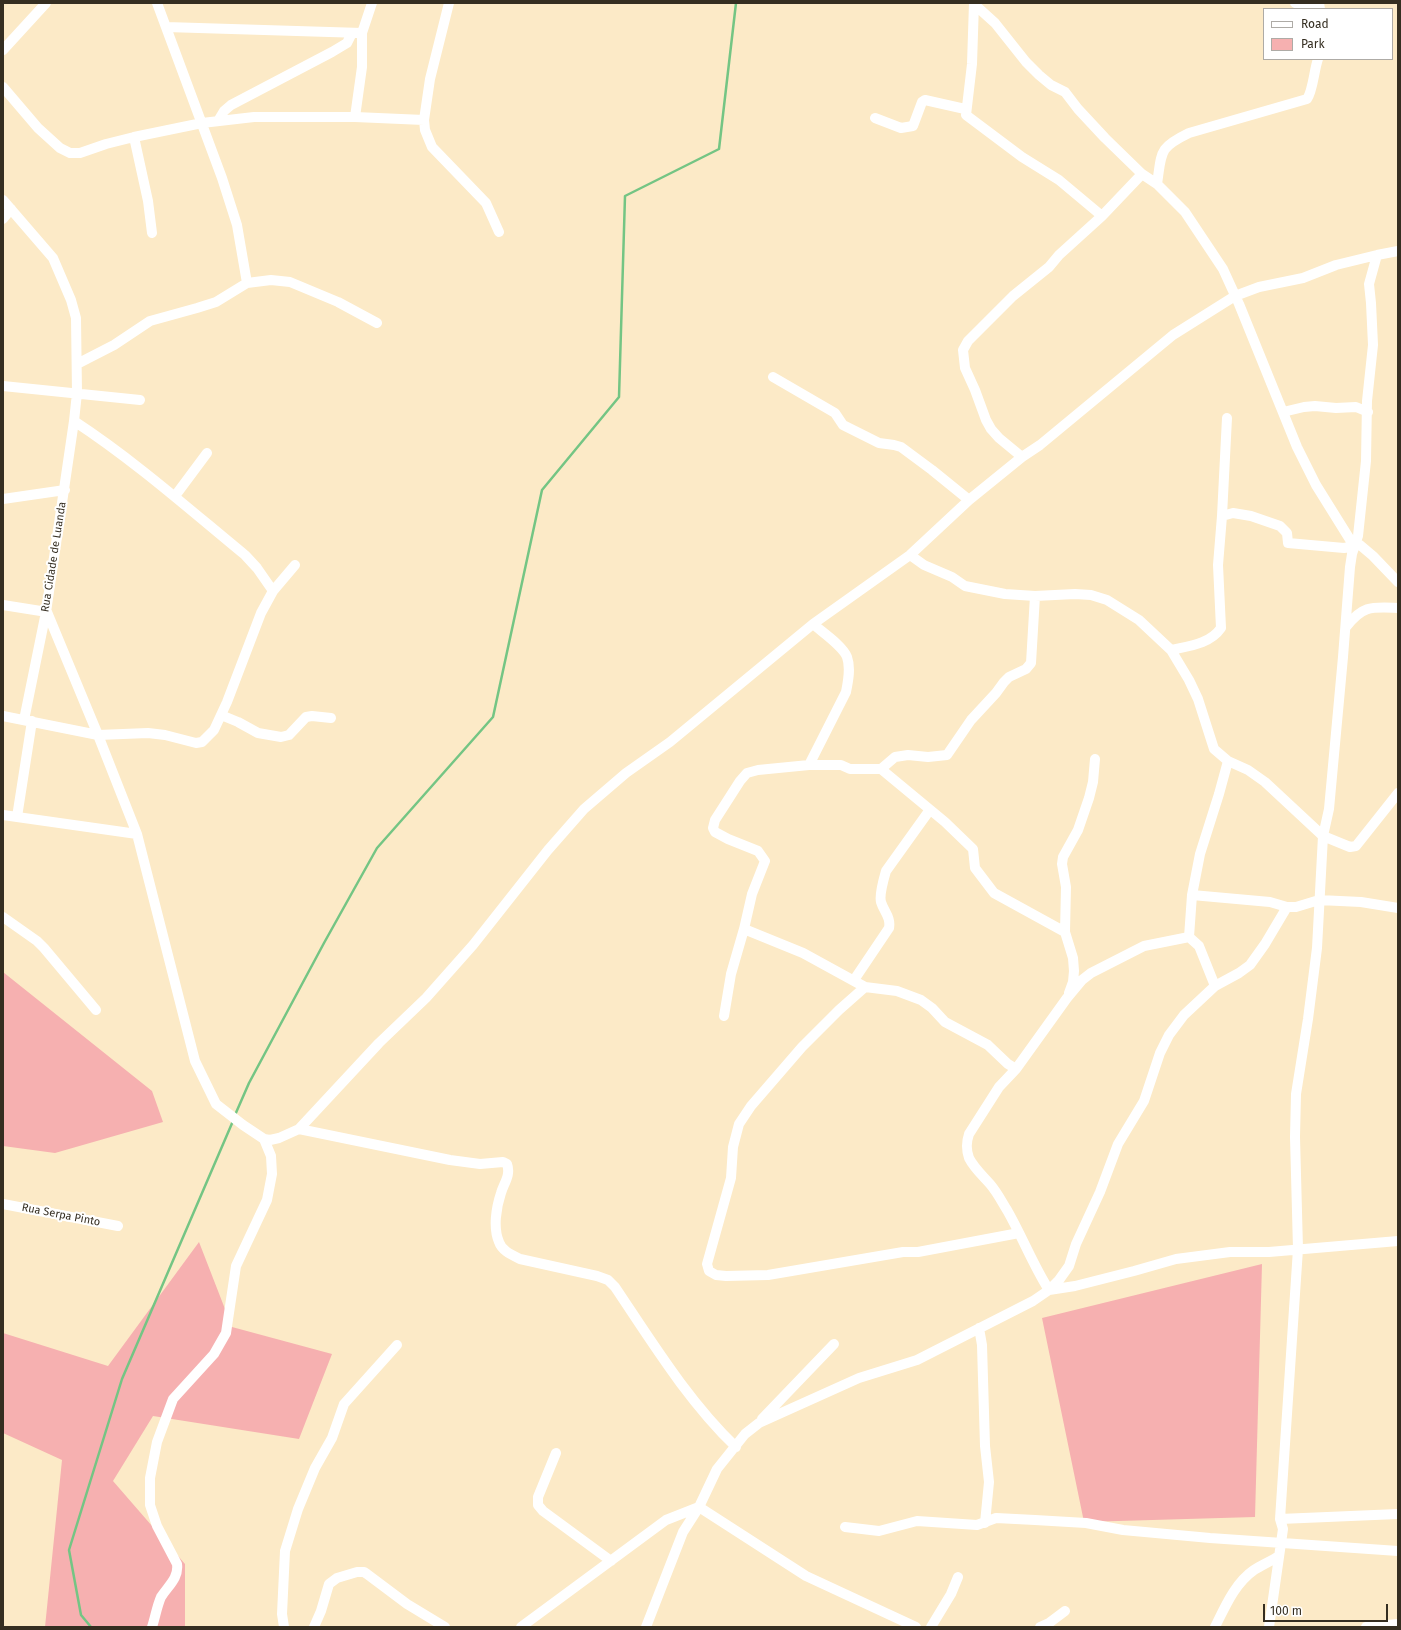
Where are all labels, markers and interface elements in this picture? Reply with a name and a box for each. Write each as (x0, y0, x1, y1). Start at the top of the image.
legend (1263, 8, 1393, 60)
text: Road (1301, 17, 1329, 31)
text: Park (1301, 37, 1325, 51)
street label: Rua Cidade de Luanda (39, 501, 69, 613)
street label: Rua Serpa Pinto (21, 1201, 101, 1229)
scale bar (1265, 1596, 1390, 1622)
text: 100 m (1270, 1604, 1302, 1618)

